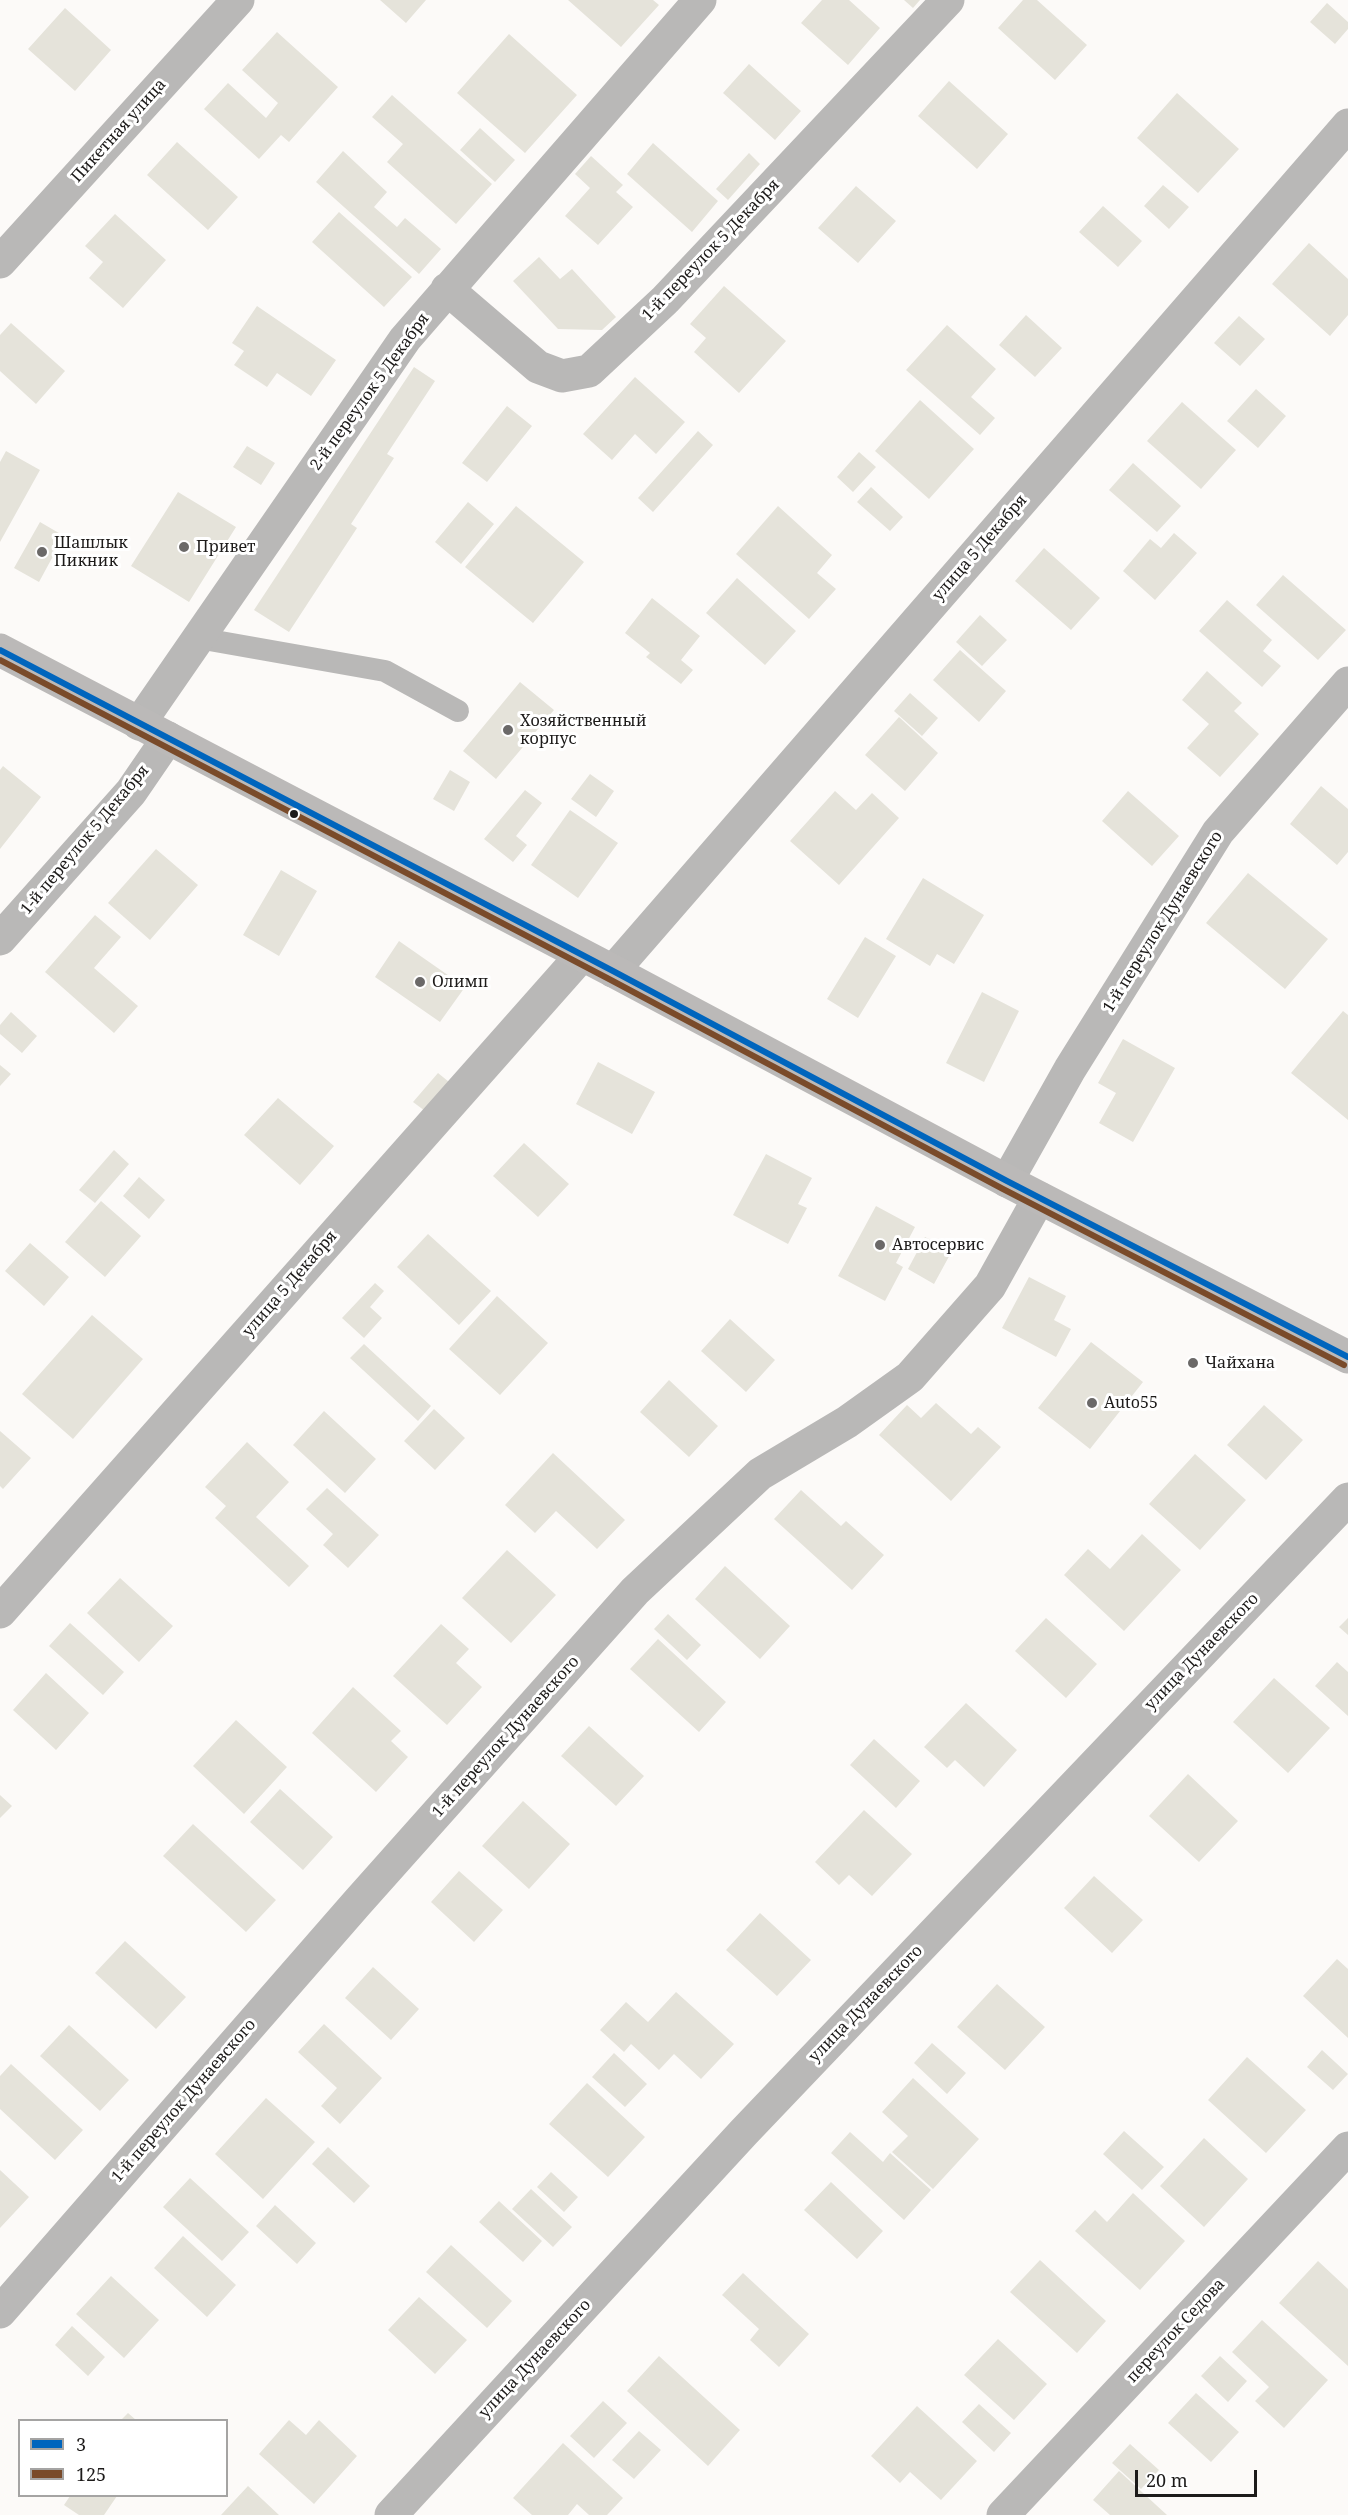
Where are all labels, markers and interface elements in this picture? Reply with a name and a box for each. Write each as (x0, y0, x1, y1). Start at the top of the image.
street label: Пикетная улица (68, 75, 170, 187)
street label: 1-й переулок 5 Декабря (638, 175, 784, 325)
street label: 2-й переулок 5 Декабря (307, 310, 433, 474)
street label: улица 5 Декабря (929, 491, 1031, 605)
place label: Шашлык Пикник (54, 533, 128, 571)
place label: Привет (196, 537, 255, 557)
marker: Привет (177, 540, 191, 554)
marker: Шашлык Пикник (35, 545, 49, 559)
place label: Хозяйственный корпус (520, 711, 647, 749)
marker: Хозяйственный корпус (501, 723, 515, 737)
street label: 1-й переулок 5 Декабря (17, 761, 153, 919)
unlabelled marker (288, 808, 300, 820)
street label: 1-й переулок Дунаевского (1099, 828, 1227, 1016)
place label: Олимп (432, 972, 488, 992)
marker: Олимп (413, 975, 427, 989)
street label: улица 5 Декабря (239, 1227, 341, 1341)
place label: Автосервис (892, 1235, 984, 1255)
marker: Автосервис (873, 1238, 887, 1252)
place label: Чайхана (1205, 1353, 1275, 1373)
marker: Чайхана (1186, 1356, 1200, 1370)
place label: Auto55 (1104, 1393, 1158, 1413)
marker: Auto55 (1085, 1396, 1099, 1410)
street label: улица Дунаевского (1141, 1589, 1263, 1715)
street label: 1-й переулок Дунаевского (429, 1652, 583, 1822)
street label: улица Дунаевского (805, 1941, 927, 2067)
street label: 1-й переулок Дунаевского (108, 2015, 260, 2187)
street label: переулок Седова (1123, 2275, 1229, 2387)
street label: улица Дунаевского (475, 2296, 595, 2422)
legend (18, 2419, 228, 2497)
text: 3 (76, 2432, 86, 2456)
scale bar (1138, 2458, 1260, 2496)
text: 125 (76, 2462, 106, 2486)
text: 20 m (1146, 2468, 1188, 2492)

